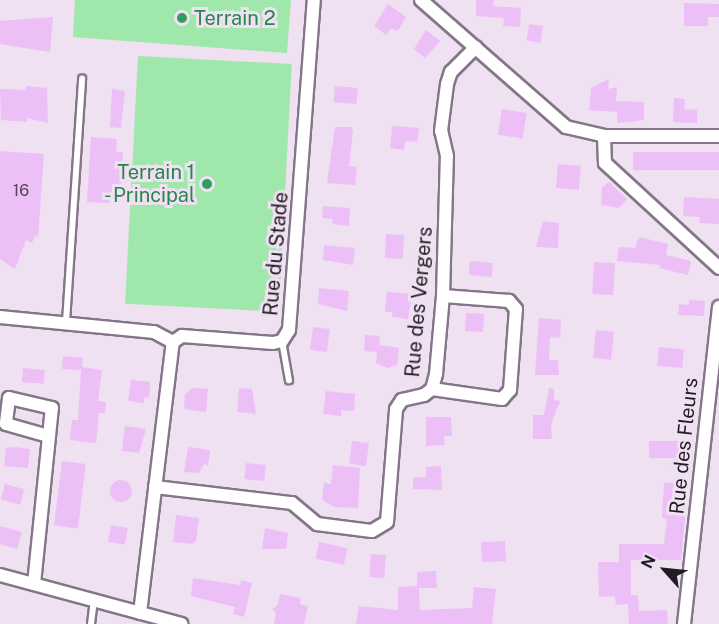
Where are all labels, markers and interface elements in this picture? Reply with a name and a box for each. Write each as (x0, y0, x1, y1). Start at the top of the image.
place label: Terrain 2 (194, 6, 276, 30)
marker: Terrain 2 (175, 11, 189, 25)
place label: Terrain 1 - Principal (101, 160, 195, 207)
marker: Terrain 1 - Principal (200, 177, 214, 191)
house number: 16 (13, 181, 29, 201)
street label: Rue du Stade (259, 191, 293, 317)
street label: Rue des Vergers (400, 225, 438, 379)
street label: Rue des Fleurs (665, 376, 703, 516)
north arrow (635, 540, 695, 600)
text: N (637, 552, 660, 571)

